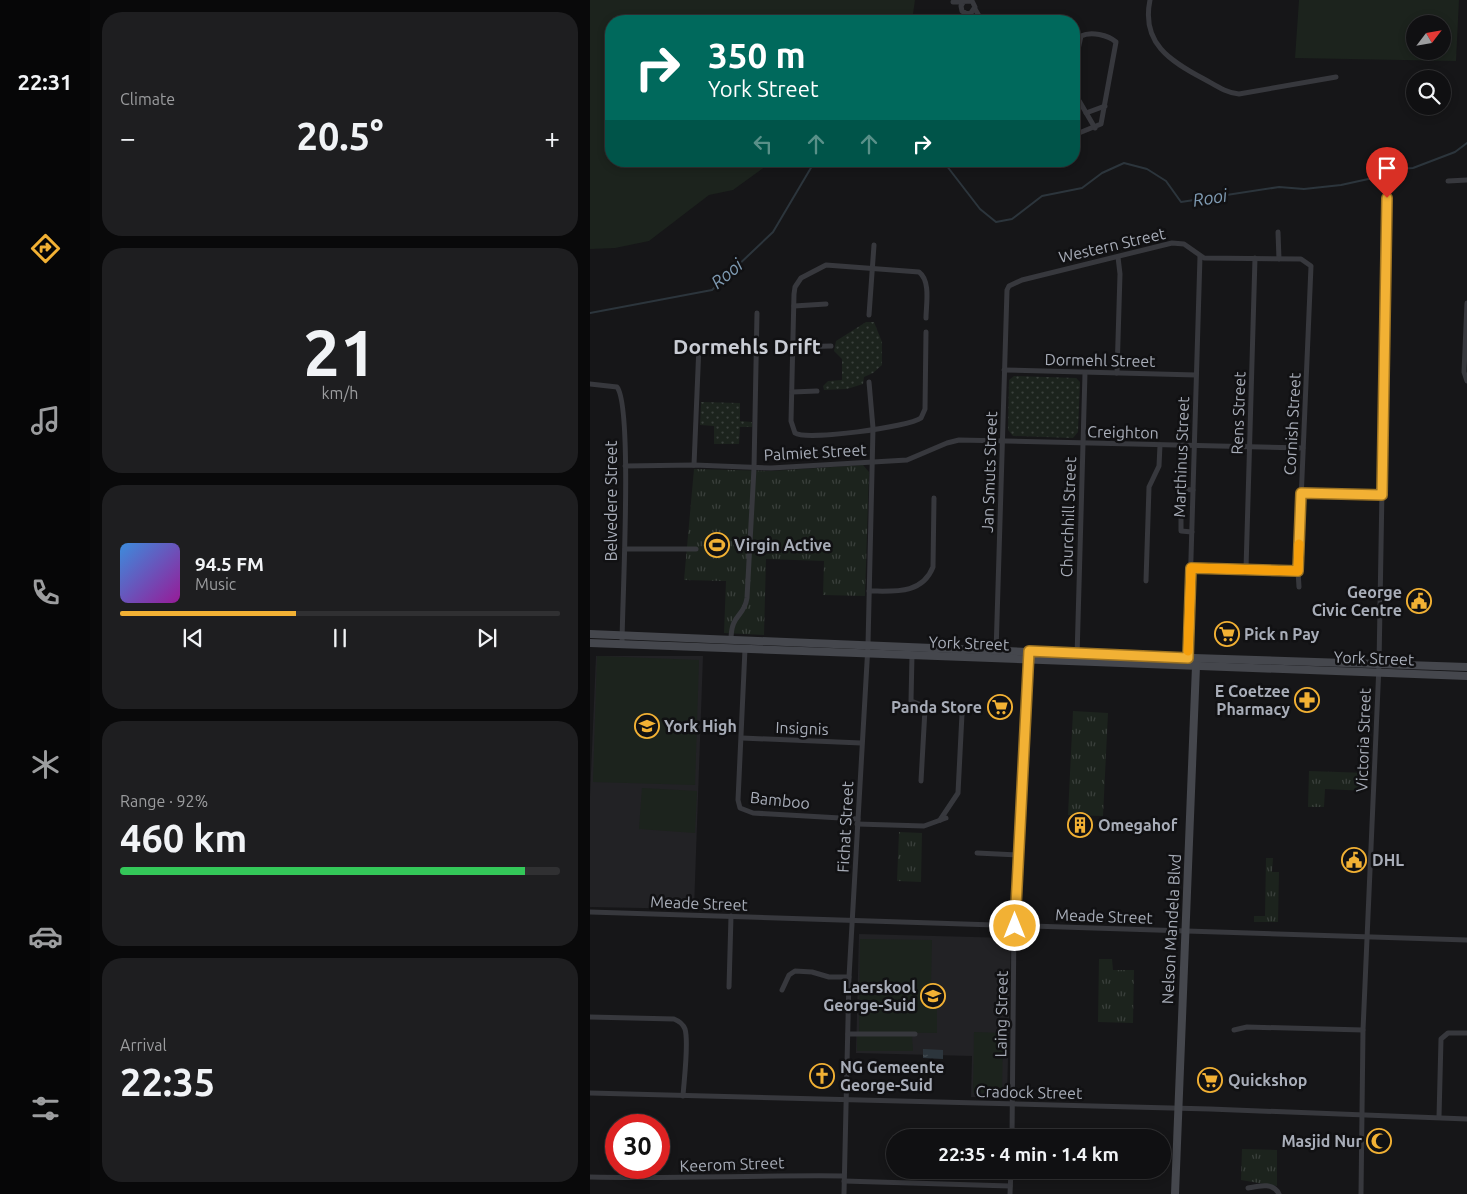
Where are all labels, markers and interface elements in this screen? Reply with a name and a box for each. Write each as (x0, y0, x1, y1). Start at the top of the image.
north arrow (1406, 15, 1451, 60)
map controls (1406, 15, 1451, 115)
icon: right (625, 35, 690, 100)
text: 350 m (708, 35, 806, 75)
text: 22:31 (17, 69, 73, 94)
button: search (1406, 70, 1451, 115)
text: York Street (708, 76, 819, 101)
text: Climate (120, 90, 175, 108)
text: 20.5° (296, 115, 384, 157)
text: − (120, 122, 136, 153)
text: + (544, 122, 560, 153)
icon: left (749, 130, 777, 158)
icon: ahead (802, 130, 830, 158)
icon: ahead (855, 130, 883, 158)
icon: right (908, 130, 936, 158)
pin (1366, 147, 1408, 198)
icon: arrive (1373, 154, 1401, 182)
water label: Rooi (1191, 184, 1229, 210)
street label: Western Street (1057, 224, 1168, 266)
icon: directions (28, 231, 63, 266)
water label: Rooi (707, 254, 746, 292)
text: 21 (303, 315, 377, 388)
district label: Dormehls Drift (673, 334, 821, 358)
street label: Dormehl Street (1044, 350, 1156, 370)
street label: Rens Street (1228, 370, 1248, 455)
street label: Cornish Street (1280, 372, 1304, 476)
text: km/h (322, 384, 358, 402)
street label: Marthinus Street (1170, 395, 1192, 518)
icon: music (28, 403, 63, 438)
street label: Jan Smuts Street (978, 410, 1000, 533)
street label: Creighton (1087, 422, 1159, 442)
street label: Belvedere Street (602, 440, 620, 562)
street label: Palmiet Street (763, 440, 868, 464)
street label: Churchhill Street (1057, 456, 1079, 578)
sports icon: Virgin Active (704, 532, 730, 558)
place label: Virgin Active (734, 536, 831, 554)
text: 94.5 FM (195, 553, 264, 575)
icon: phone (28, 575, 63, 610)
text: Music (195, 575, 236, 593)
place label: George Civic Centre (1312, 583, 1402, 619)
public building icon: George Civic Centre (1406, 588, 1432, 614)
supermarket icon: Pick n Pay (1214, 621, 1240, 647)
icon: previous (179, 624, 207, 652)
icon: pause (326, 624, 354, 652)
icon: next (473, 624, 501, 652)
place label: Pick n Pay (1244, 625, 1320, 643)
street label: York Street (929, 633, 1010, 653)
street label: York Street (1334, 648, 1415, 668)
place label: E Coetzee Pharmacy (1215, 682, 1290, 718)
pharmacy icon: E Coetzee Pharmacy (1294, 687, 1320, 713)
street label: Victoria Street (1352, 687, 1374, 792)
supermarket icon: Panda Store (987, 694, 1013, 720)
place label: Panda Store (891, 698, 982, 716)
school or university icon: York High (634, 713, 660, 739)
place label: York High (664, 717, 737, 735)
street label: Insignis (775, 718, 829, 738)
icon: climate (28, 747, 63, 782)
street label: Fichat Street (834, 780, 856, 873)
street label: Bamboo (749, 788, 811, 812)
text: Range · 92% (120, 792, 208, 810)
building icon: Omegahof (1067, 812, 1093, 838)
place label: Omegahof (1098, 816, 1178, 834)
text: 460 km (120, 817, 247, 859)
public building icon: DHL (1341, 847, 1367, 873)
place label: DHL (1372, 851, 1404, 869)
street label: Nelson Mandela Blvd (1158, 853, 1184, 1005)
street label: Meade Street (650, 892, 749, 914)
position arrow (988, 899, 1040, 951)
street label: Meade Street (1055, 905, 1154, 927)
icon: car (28, 919, 63, 954)
street label: Laing Street (991, 970, 1011, 1058)
place label: Laerskool George-Suid (823, 978, 916, 1014)
school or university icon: Laerskool George-Suid (920, 983, 946, 1009)
text: Arrival (120, 1036, 167, 1054)
place label: NG Gemeente George-Suid (840, 1058, 945, 1094)
text: 22:35 (120, 1061, 215, 1103)
church icon: NG Gemeente George-Suid (809, 1063, 835, 1089)
supermarket icon: Quickshop (1197, 1067, 1223, 1093)
place label: Quickshop (1228, 1071, 1307, 1089)
street label: Cradock Street (976, 1082, 1083, 1102)
icon: filters (28, 1091, 63, 1126)
speed limit sign: 30 (605, 1114, 670, 1179)
mosque icon: Masjid Nur (1366, 1128, 1392, 1154)
place label: Masjid Nur (1281, 1132, 1362, 1150)
text: 22:35 · 4 min · 1.4 km (938, 1143, 1119, 1165)
street label: Keerom Street (679, 1153, 785, 1175)

